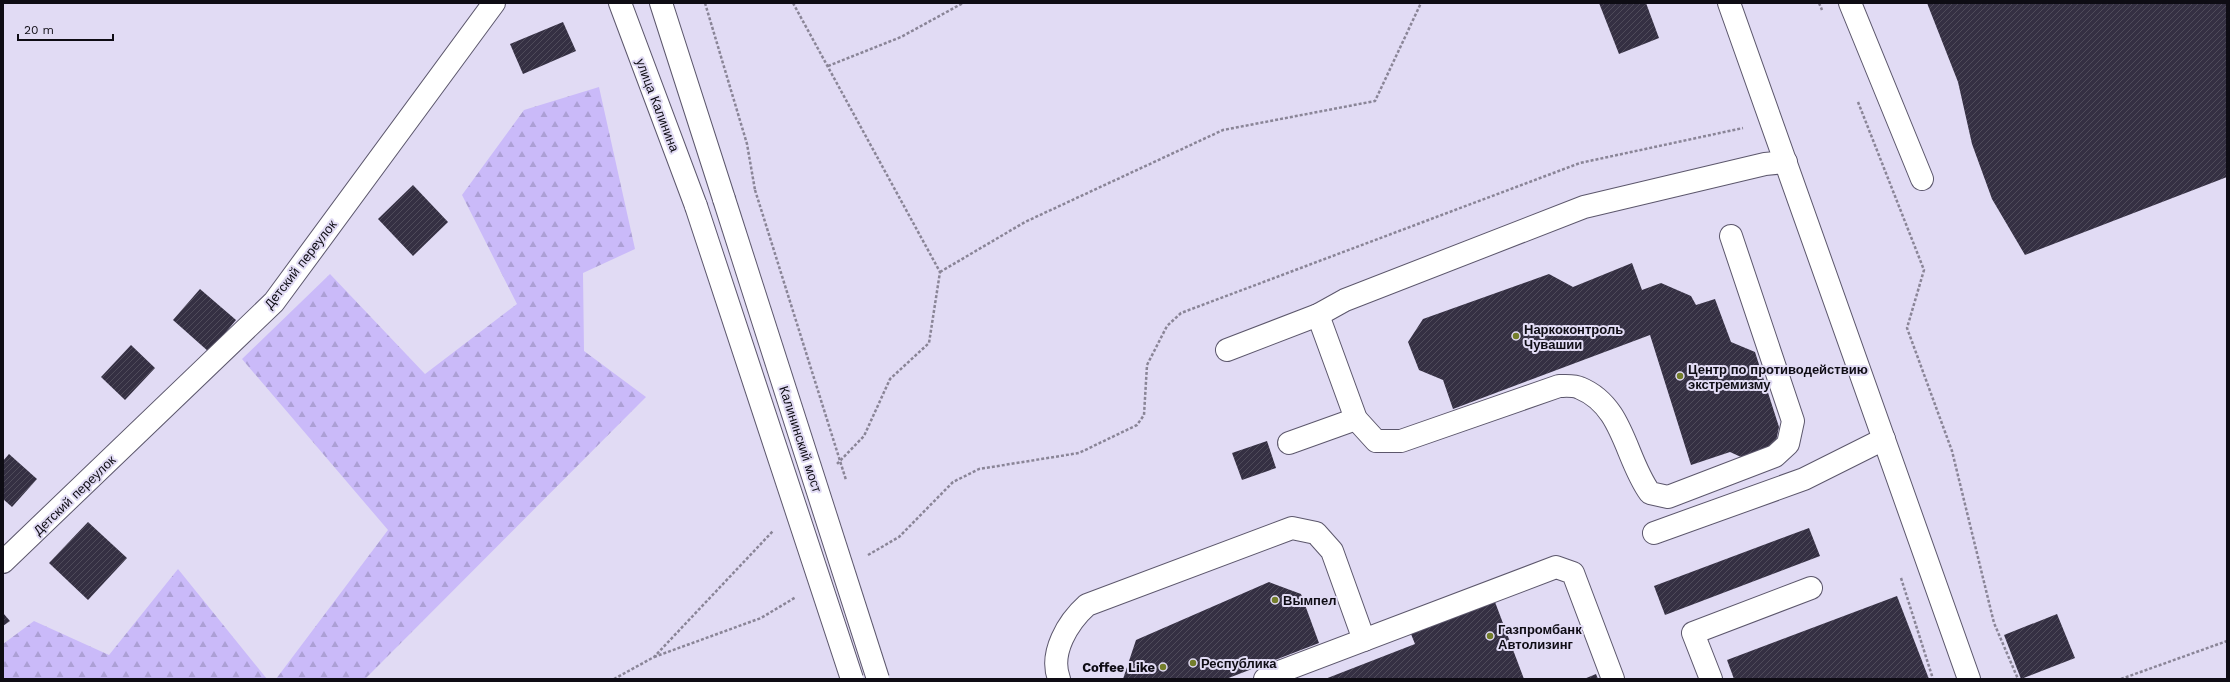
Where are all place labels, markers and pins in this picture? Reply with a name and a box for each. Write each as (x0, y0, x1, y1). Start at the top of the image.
place label: Наркоконтроль Чувашии (1524, 322, 1623, 352)
marker: Наркоконтроль Чувашии (1511, 331, 1521, 341)
place label: Центр по противодействию экстремизму (1688, 362, 1868, 392)
marker: Центр по противодействию экстремизму (1675, 371, 1685, 381)
place label: Вымпел (1283, 593, 1336, 608)
marker: Вымпел (1270, 595, 1280, 605)
place label: Газпромбанк Автолизинг (1498, 622, 1582, 652)
marker: Газпромбанк Автолизинг (1485, 631, 1495, 641)
place label: Республика (1201, 656, 1277, 671)
marker: Республика (1188, 658, 1198, 668)
place label: Coffee Like (1082, 660, 1155, 675)
marker: Coffee Like (1158, 662, 1168, 672)

